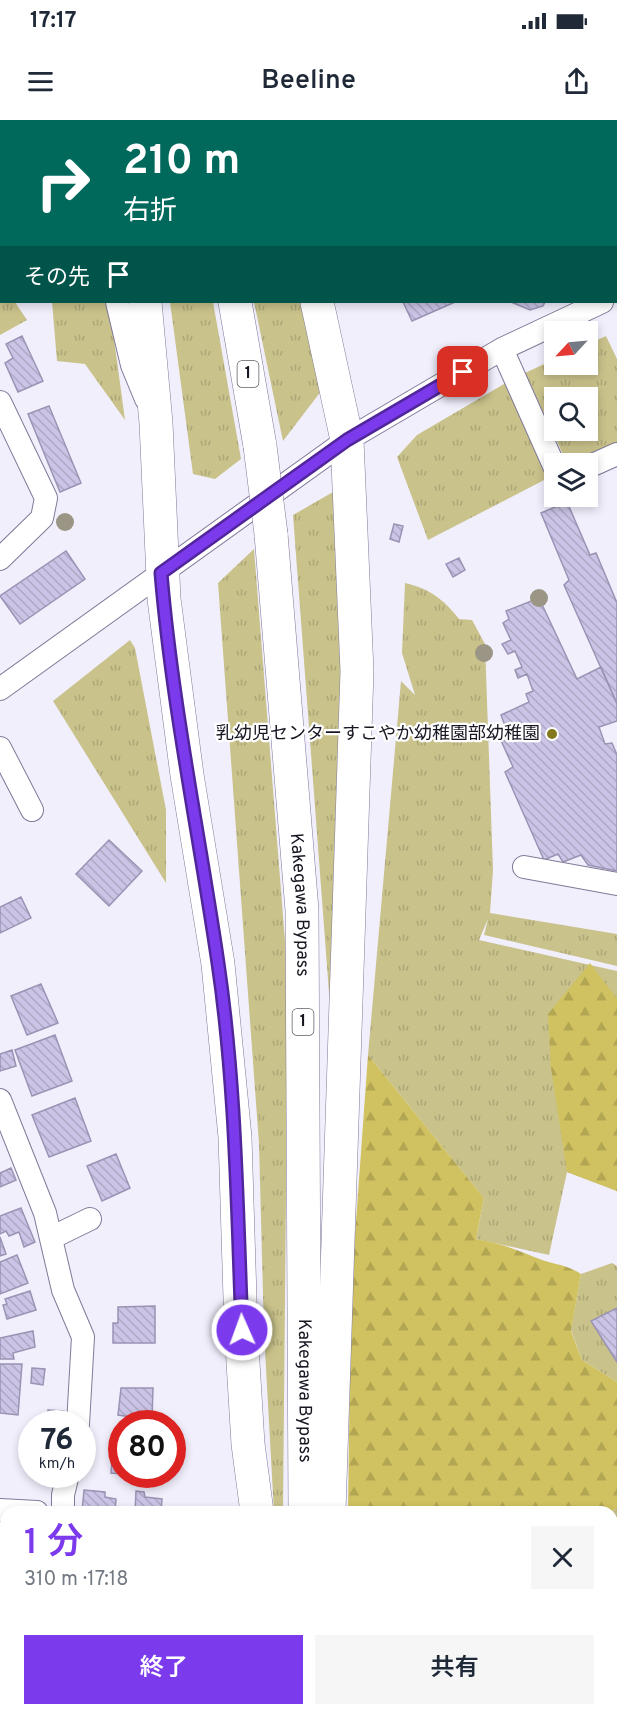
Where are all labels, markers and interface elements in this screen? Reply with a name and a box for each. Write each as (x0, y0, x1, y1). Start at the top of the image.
text: 17:17 (30, 8, 77, 35)
text: Beeline (261, 64, 356, 98)
icon: menu (24, 65, 57, 98)
icon: share (560, 65, 593, 98)
text: 210 m (123, 136, 240, 189)
icon: right (24, 144, 102, 222)
text: 右折 (123, 195, 177, 229)
icon: arrive (102, 258, 135, 291)
text: その先 (24, 265, 90, 292)
north arrow (544, 321, 598, 375)
map controls (544, 321, 598, 507)
pin (437, 346, 488, 397)
icon: arrive (446, 355, 479, 388)
road number: 1 (238, 361, 258, 387)
button: search (544, 387, 598, 441)
button: layers (544, 453, 598, 507)
place label: 乳幼児センターすこやか幼稚園部幼稚園 (216, 723, 540, 746)
marker: 乳幼児センターすこやか幼稚園部幼稚園 (545, 727, 559, 741)
street label: Kakegawa Bypass (284, 832, 314, 977)
road number: 1 (292, 1009, 314, 1035)
position arrow (210, 1298, 274, 1362)
street label: Kakegawa Bypass (293, 1319, 316, 1463)
speed limit sign: 80 (108, 1410, 186, 1488)
text: 76 (40, 1423, 74, 1460)
text: km/h (39, 1455, 75, 1474)
text: 1 分 (24, 1521, 83, 1567)
button: close (531, 1526, 594, 1589)
text: 310 m · 17:18 (24, 1567, 129, 1593)
button: 終了 (24, 1635, 303, 1704)
button: 共有 (315, 1635, 594, 1704)

